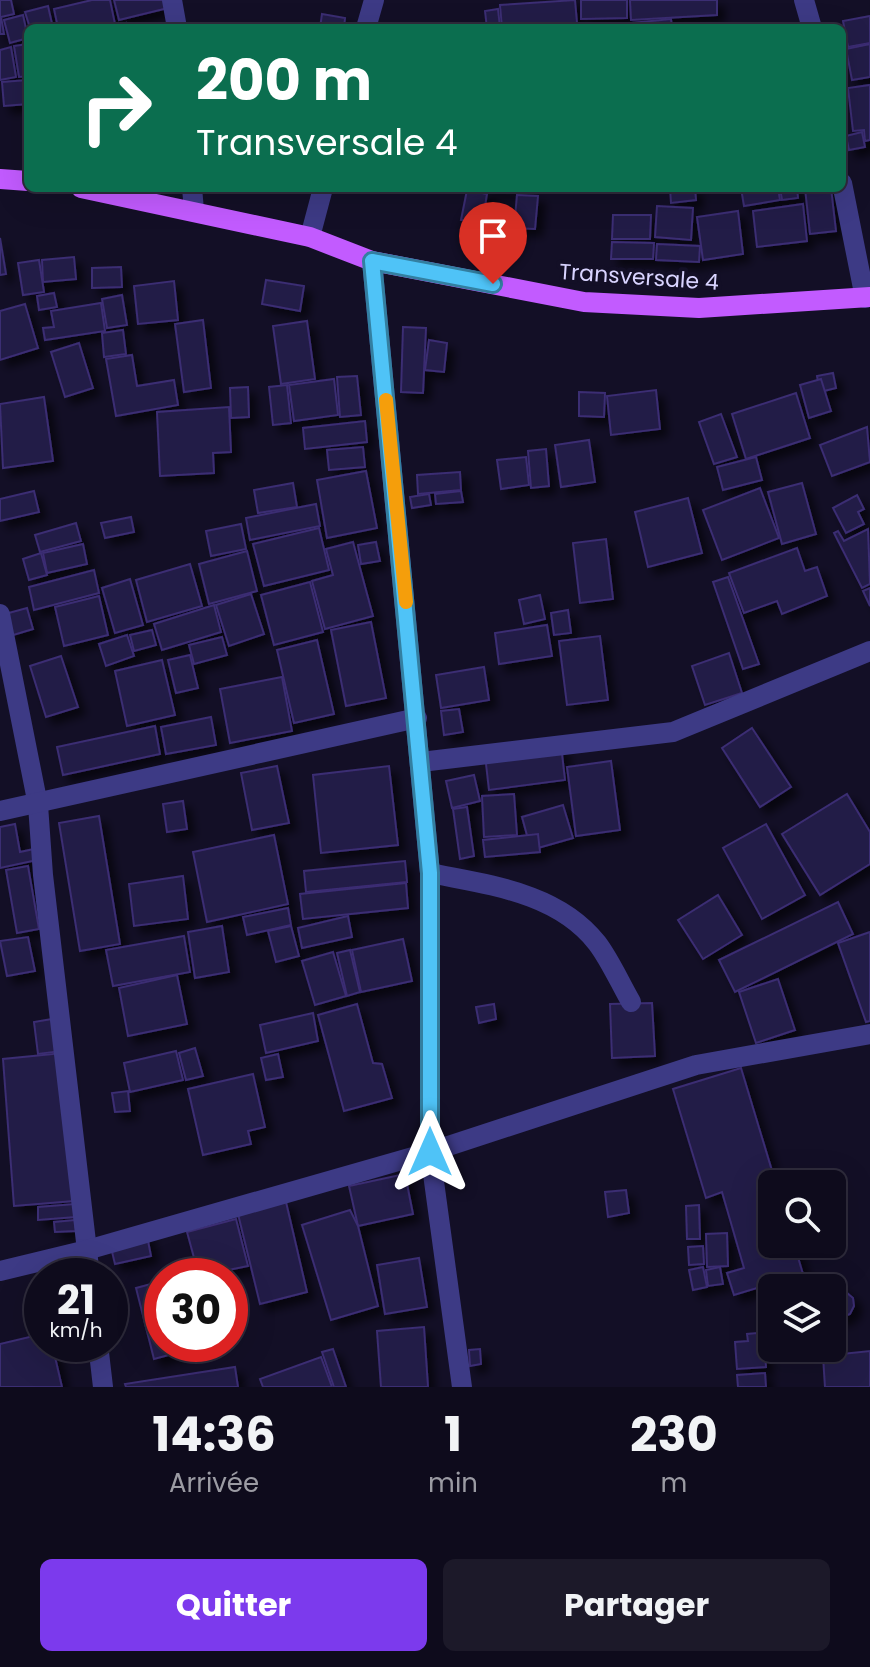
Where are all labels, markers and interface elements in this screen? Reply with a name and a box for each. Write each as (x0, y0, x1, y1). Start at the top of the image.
text: 200 m (196, 41, 372, 120)
icon: right (64, 56, 168, 160)
text: Transversale 4 (196, 117, 458, 168)
pin (459, 202, 527, 284)
icon: arrive (471, 214, 515, 258)
street label: Transversale 4 (558, 256, 720, 298)
position arrow (388, 1110, 472, 1194)
map controls (758, 1170, 846, 1362)
button: search (758, 1170, 846, 1258)
speed limit sign: 30 (144, 1258, 248, 1362)
text: 21 (57, 1272, 95, 1328)
button: layers (758, 1274, 846, 1362)
text: km/h (49, 1316, 103, 1344)
text: 14:36 (152, 1401, 276, 1468)
text: 1 (444, 1401, 462, 1468)
text: 230 (630, 1401, 718, 1468)
text: Arrivée (169, 1465, 259, 1501)
text: min (428, 1465, 478, 1501)
text: m (661, 1465, 687, 1501)
button: Quitter (40, 1559, 427, 1651)
button: Partager (443, 1559, 830, 1651)

